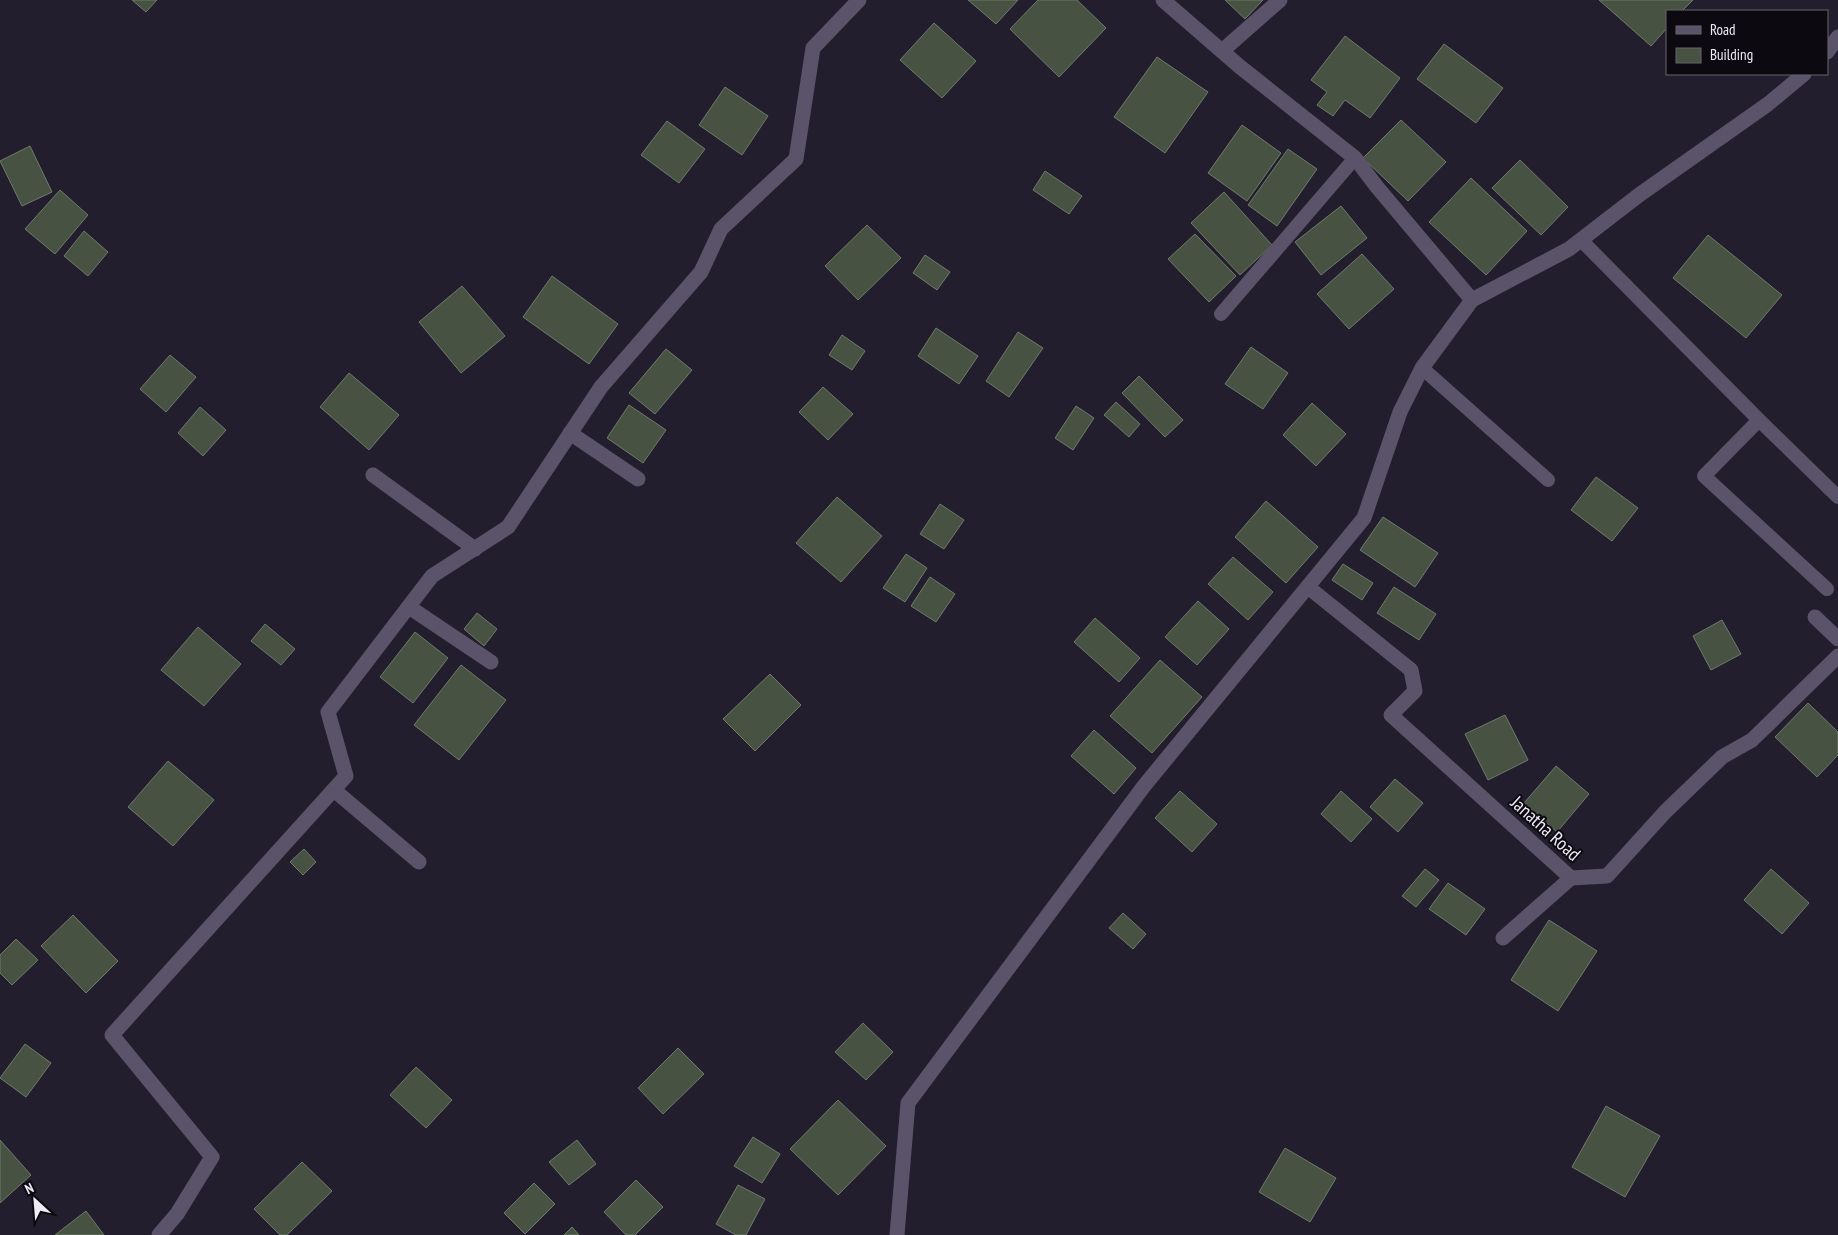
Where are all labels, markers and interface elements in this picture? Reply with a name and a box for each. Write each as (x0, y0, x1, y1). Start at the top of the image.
legend (1666, 10, 1828, 75)
text: Road (1710, 20, 1736, 39)
text: Building (1710, 45, 1753, 64)
street label: Janatha Road (1505, 790, 1586, 866)
north arrow (10, 1175, 60, 1225)
text: N (22, 1179, 37, 1198)

